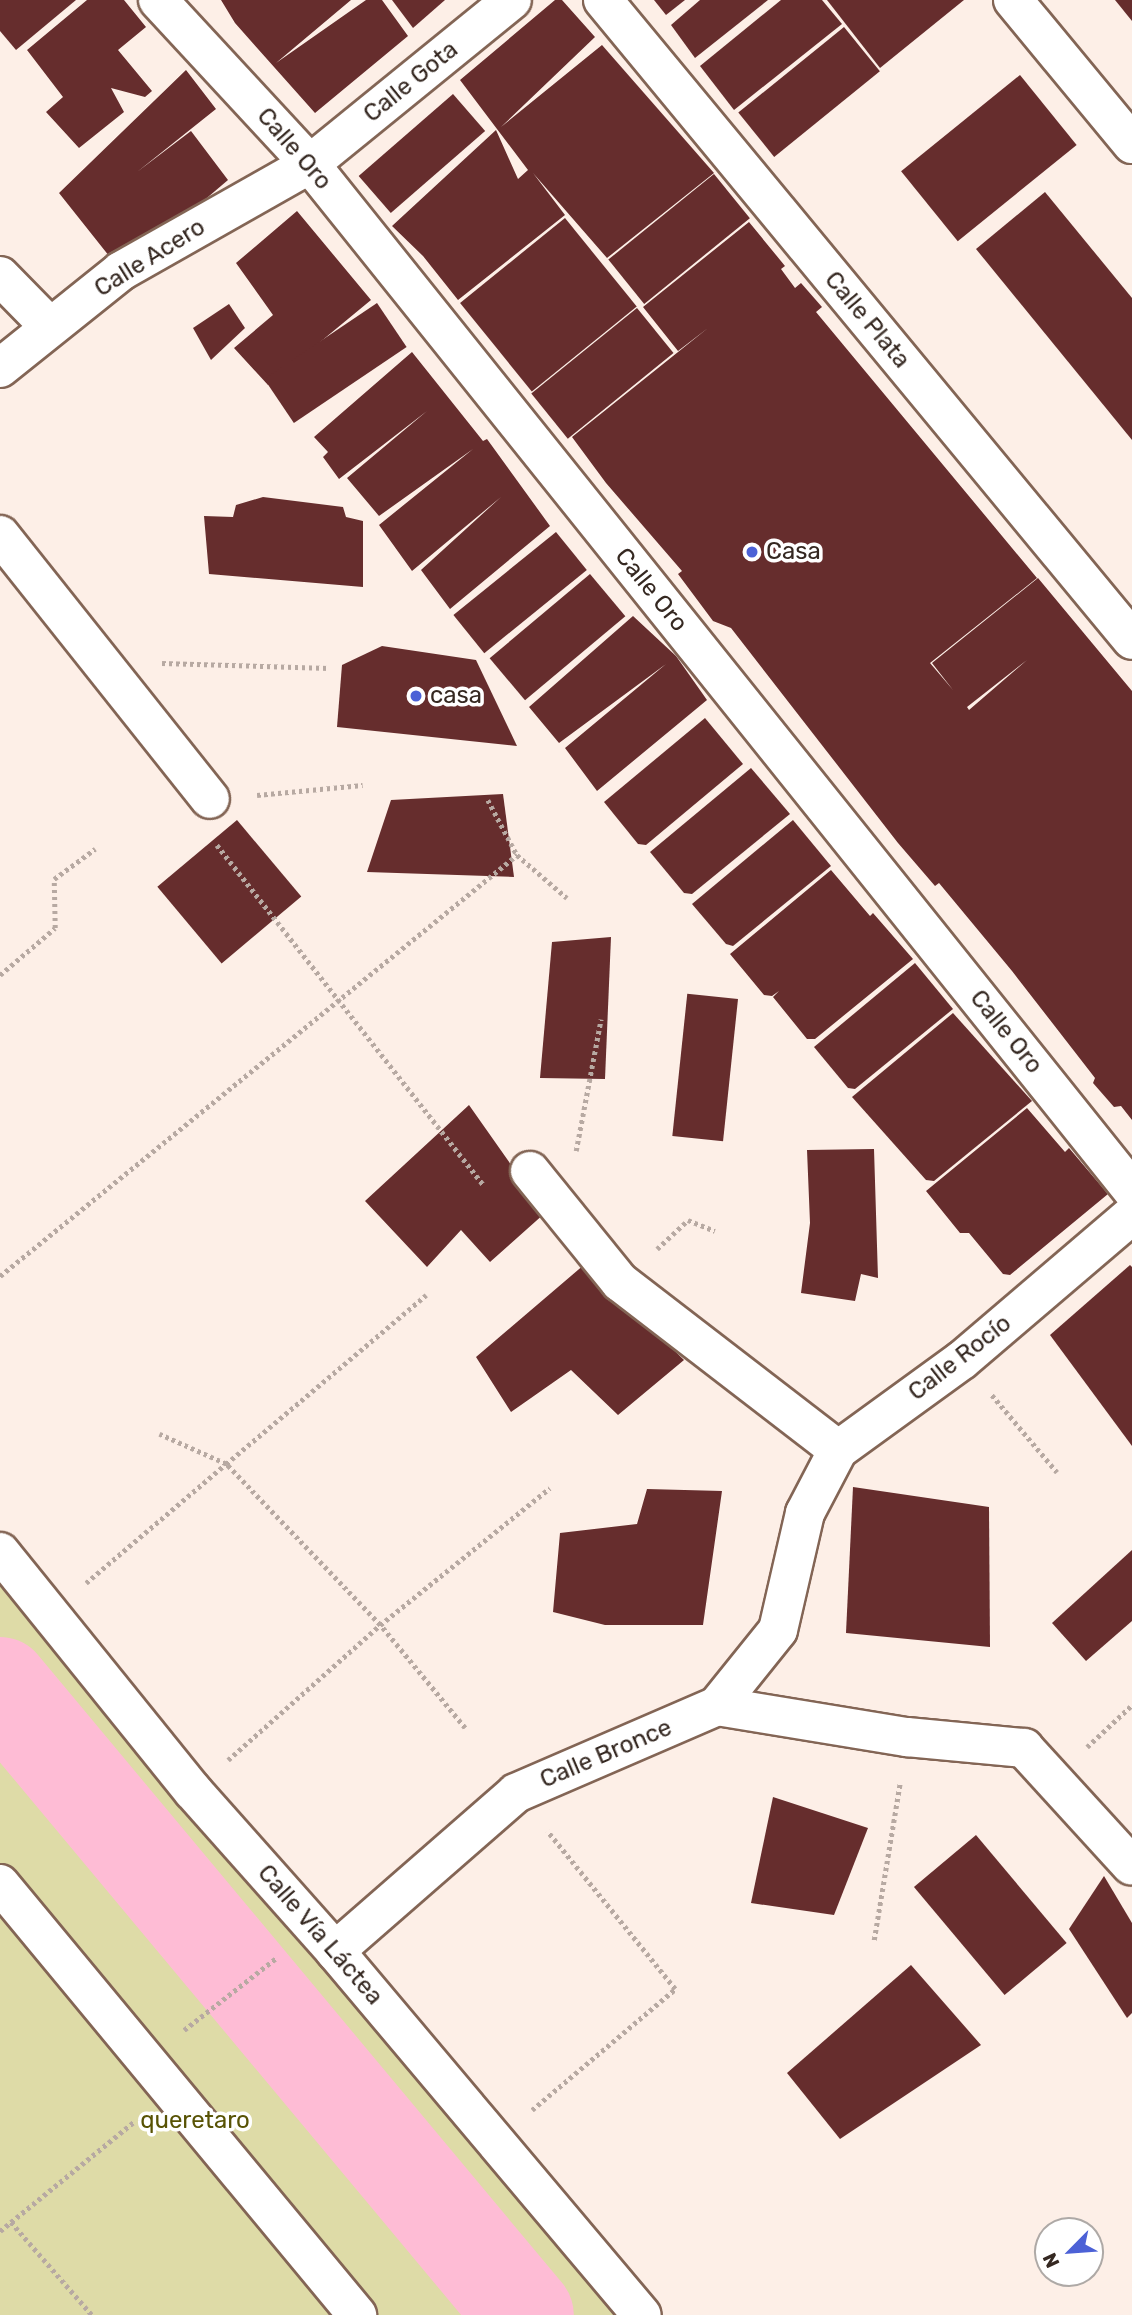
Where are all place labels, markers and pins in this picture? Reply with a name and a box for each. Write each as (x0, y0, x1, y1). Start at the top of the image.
place label: Casa (766, 538, 821, 566)
marker: Casa (744, 544, 760, 560)
place label: casa (430, 682, 482, 710)
marker: casa (408, 688, 424, 704)

